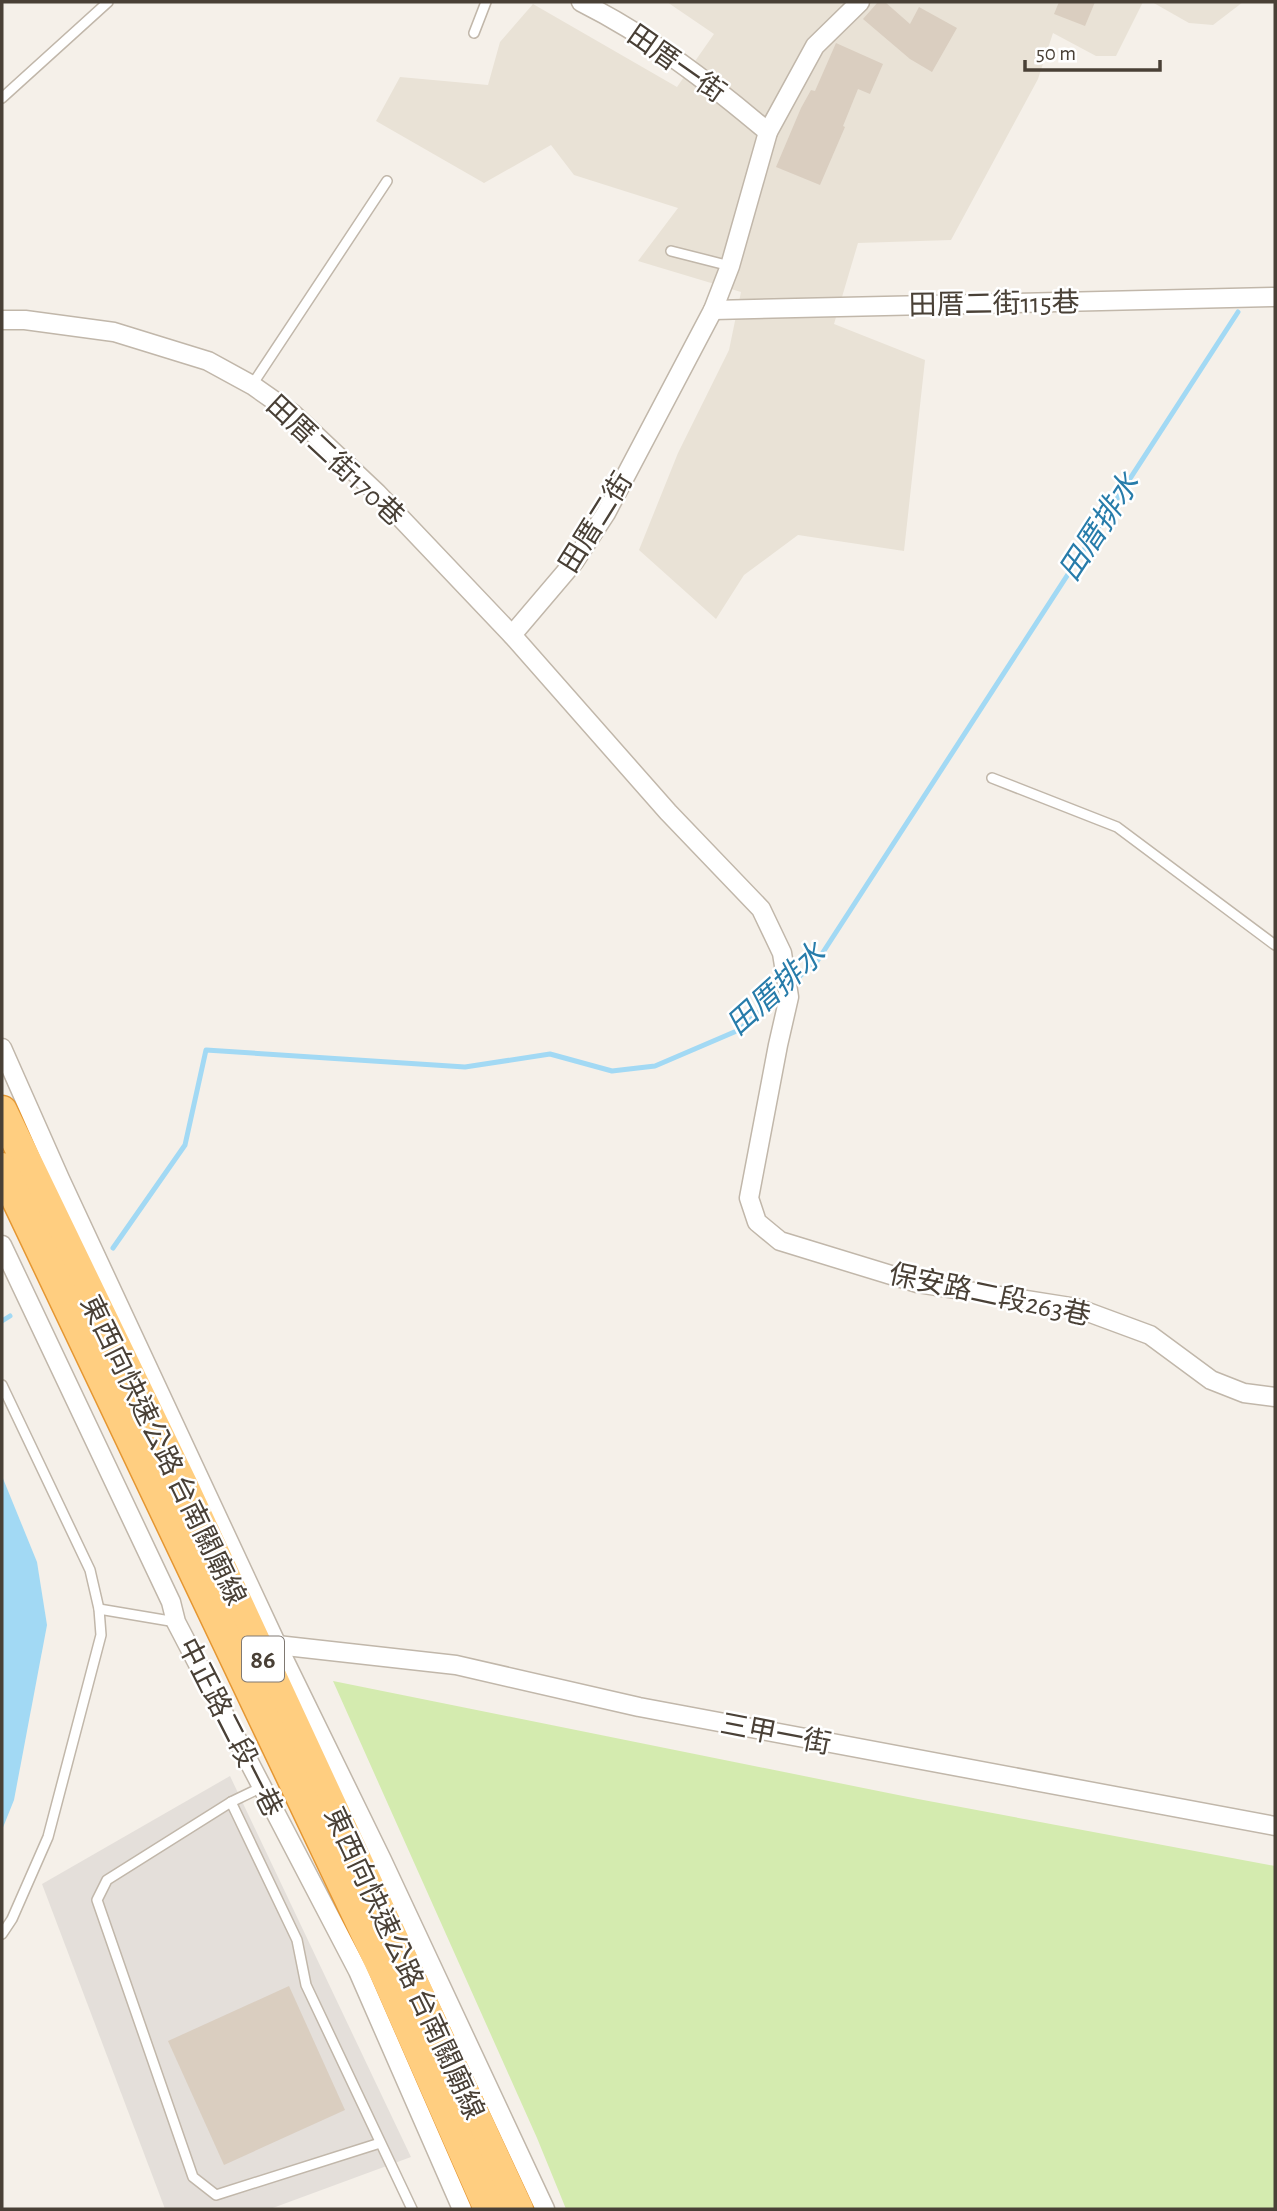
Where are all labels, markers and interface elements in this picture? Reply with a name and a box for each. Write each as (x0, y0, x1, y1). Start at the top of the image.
street label: 田厝一街 (622, 19, 731, 108)
scale bar (1025, 28, 1160, 72)
text: 50 m (1036, 43, 1076, 64)
street label: 田厝二街115巷 (908, 288, 1080, 320)
street label: 田厝二街170巷 (261, 390, 410, 532)
water label: 田厝排水 (1053, 466, 1146, 586)
street label: 田厝二街 (553, 467, 638, 578)
water label: 田厝排水 (721, 936, 833, 1041)
street label: 保安路二段263巷 (886, 1259, 1093, 1331)
street label: 東西向快速公路 台南關廟線 (75, 1291, 251, 1610)
street label: 中正路二段一巷 (172, 1633, 288, 1822)
road number: 86 (242, 1636, 284, 1682)
street label: 三甲一街 (718, 1709, 834, 1759)
street label: 東西向快速公路 台南關廟線 (319, 1803, 490, 2124)

